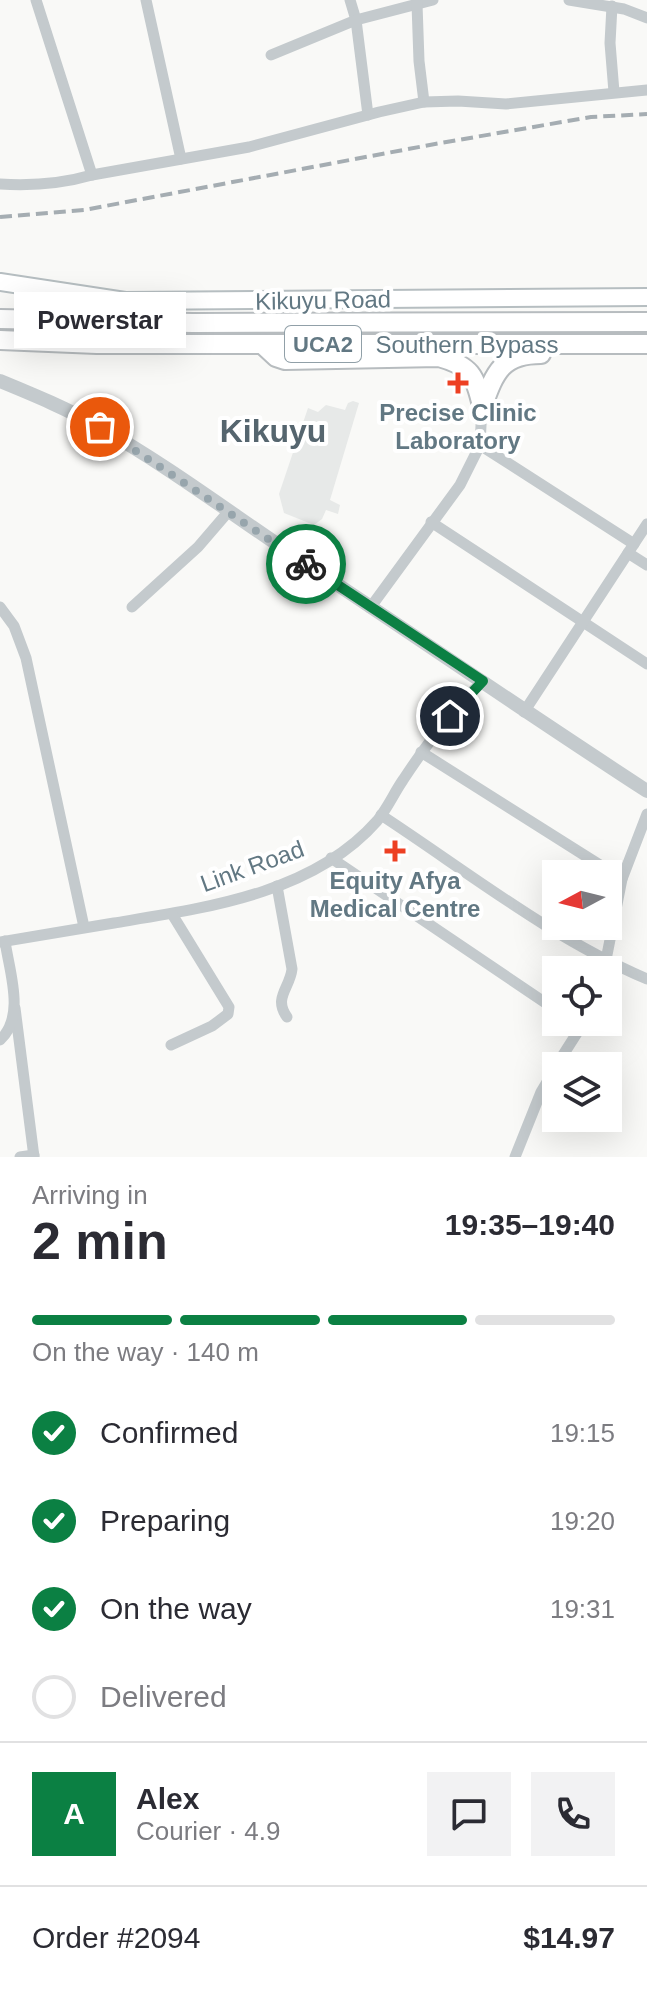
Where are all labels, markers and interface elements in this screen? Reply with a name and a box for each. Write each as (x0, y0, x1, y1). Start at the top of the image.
street label: Kikuyu Road (255, 285, 391, 315)
callout: Powerstar (14, 291, 186, 347)
text: Powerstar (37, 305, 163, 335)
road number: UCA2 (285, 326, 361, 362)
street label: Southern Bypass (376, 331, 558, 358)
marker: Precise Clinic Laboratory (447, 372, 469, 394)
pin (66, 393, 134, 461)
place label: Precise Clinic Laboratory (379, 399, 537, 454)
icon: bag (78, 405, 122, 449)
district label: Kikuyu (220, 413, 326, 449)
courier (266, 524, 346, 604)
icon: bike (284, 542, 328, 586)
pin (416, 682, 484, 750)
icon: home (428, 694, 472, 738)
street label: Link Road (197, 835, 307, 897)
marker: Equity Afya Medical Centre (384, 840, 406, 862)
north arrow (542, 860, 622, 940)
map controls (542, 860, 622, 1132)
place label: Equity Afya Medical Centre (310, 867, 480, 922)
button: locate (542, 956, 622, 1036)
button: layers (542, 1052, 622, 1132)
text: Arriving in (32, 1180, 148, 1210)
text: 19:35–19:40 (445, 1208, 615, 1241)
text: 2 min (32, 1212, 168, 1270)
text: On the way · 140 m (32, 1337, 259, 1367)
icon: check (32, 1411, 76, 1455)
text: Confirmed (100, 1416, 238, 1449)
text: 19:15 (550, 1418, 615, 1448)
icon: check (32, 1499, 76, 1543)
text: Preparing (100, 1504, 230, 1537)
text: 19:20 (550, 1506, 615, 1536)
icon: check (32, 1587, 76, 1631)
text: On the way (100, 1592, 252, 1625)
text: 19:31 (550, 1594, 615, 1624)
text: Delivered (100, 1680, 227, 1713)
button: chat (427, 1772, 511, 1856)
button: phone (531, 1772, 615, 1856)
text: Alex (136, 1782, 199, 1815)
text: A (63, 1797, 85, 1830)
text: Courier · 4.9 (136, 1816, 281, 1846)
text: Order #2094 (32, 1921, 200, 1954)
text: $14.97 (523, 1921, 615, 1954)

